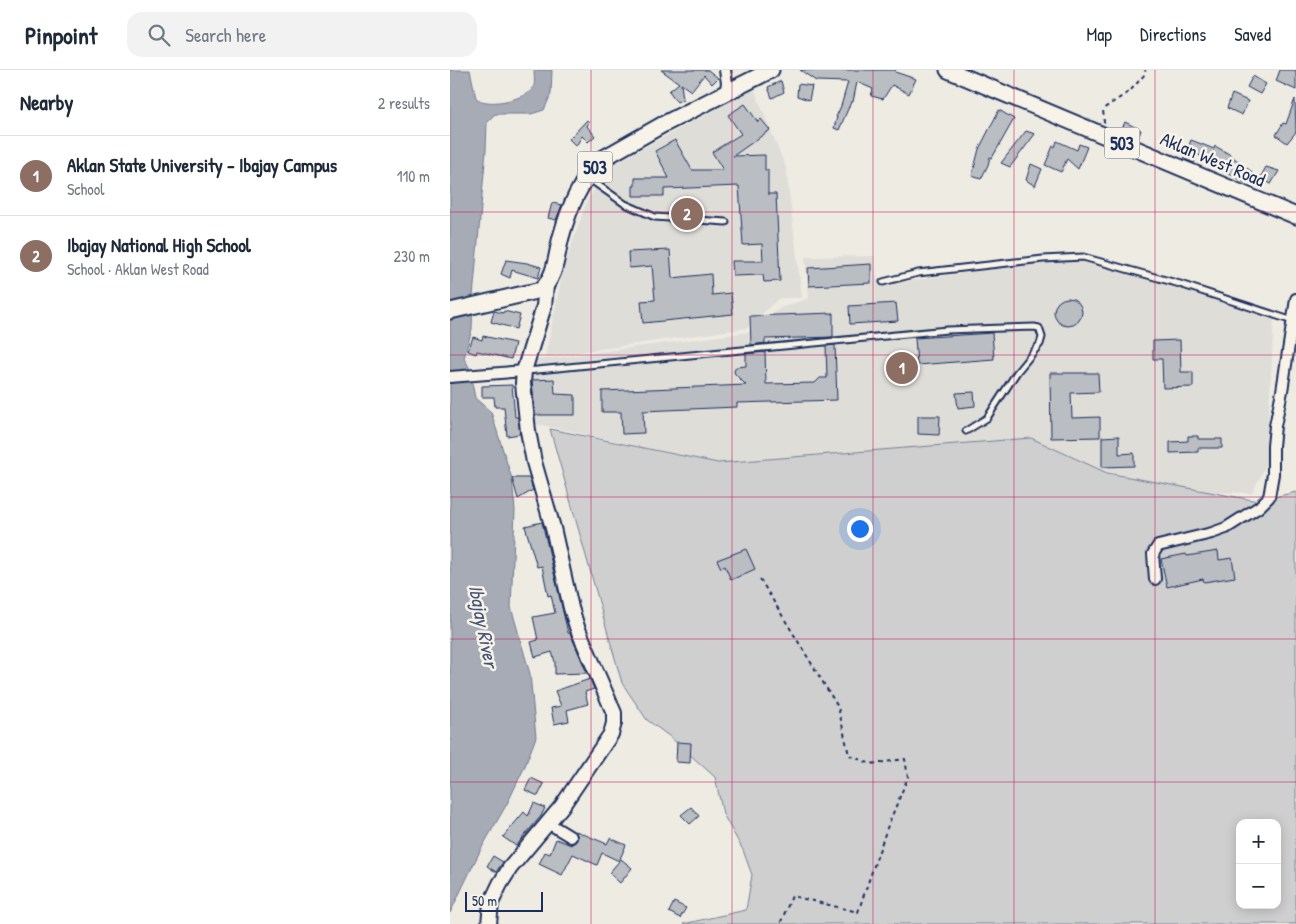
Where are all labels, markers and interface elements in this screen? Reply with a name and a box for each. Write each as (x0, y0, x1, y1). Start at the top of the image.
search box (127, 12, 477, 57)
text: Pinpoint (25, 19, 97, 51)
icon: search (145, 21, 173, 49)
text: Search here (185, 22, 266, 48)
text: Map (1087, 22, 1112, 47)
text: Directions (1140, 22, 1206, 47)
text: Saved (1234, 22, 1271, 47)
text: Nearby (20, 88, 73, 117)
text: 2 results (378, 92, 430, 114)
street label: Aklan West Road (1157, 125, 1270, 193)
road number: 503 (1104, 128, 1140, 158)
road number: 503 (578, 151, 612, 182)
text: Aklan State University - Ibajay Campus (67, 152, 337, 178)
text: 1 (33, 165, 39, 187)
text: 110 m (397, 165, 430, 187)
text: School (67, 178, 104, 200)
pin: 2 (671, 195, 703, 233)
text: Ibajay National High School (67, 232, 251, 258)
text: 2 (32, 245, 40, 267)
text: 230 m (394, 245, 430, 267)
text: School · Aklan West Road (67, 258, 209, 280)
pin: 1 (886, 349, 918, 387)
your location (847, 516, 873, 542)
water label: Ibajay River (462, 582, 506, 672)
map controls (1236, 819, 1281, 909)
button: + (1236, 819, 1281, 864)
button: − (1236, 864, 1281, 909)
scale bar (465, 889, 542, 912)
text: 50 m (472, 891, 497, 910)

